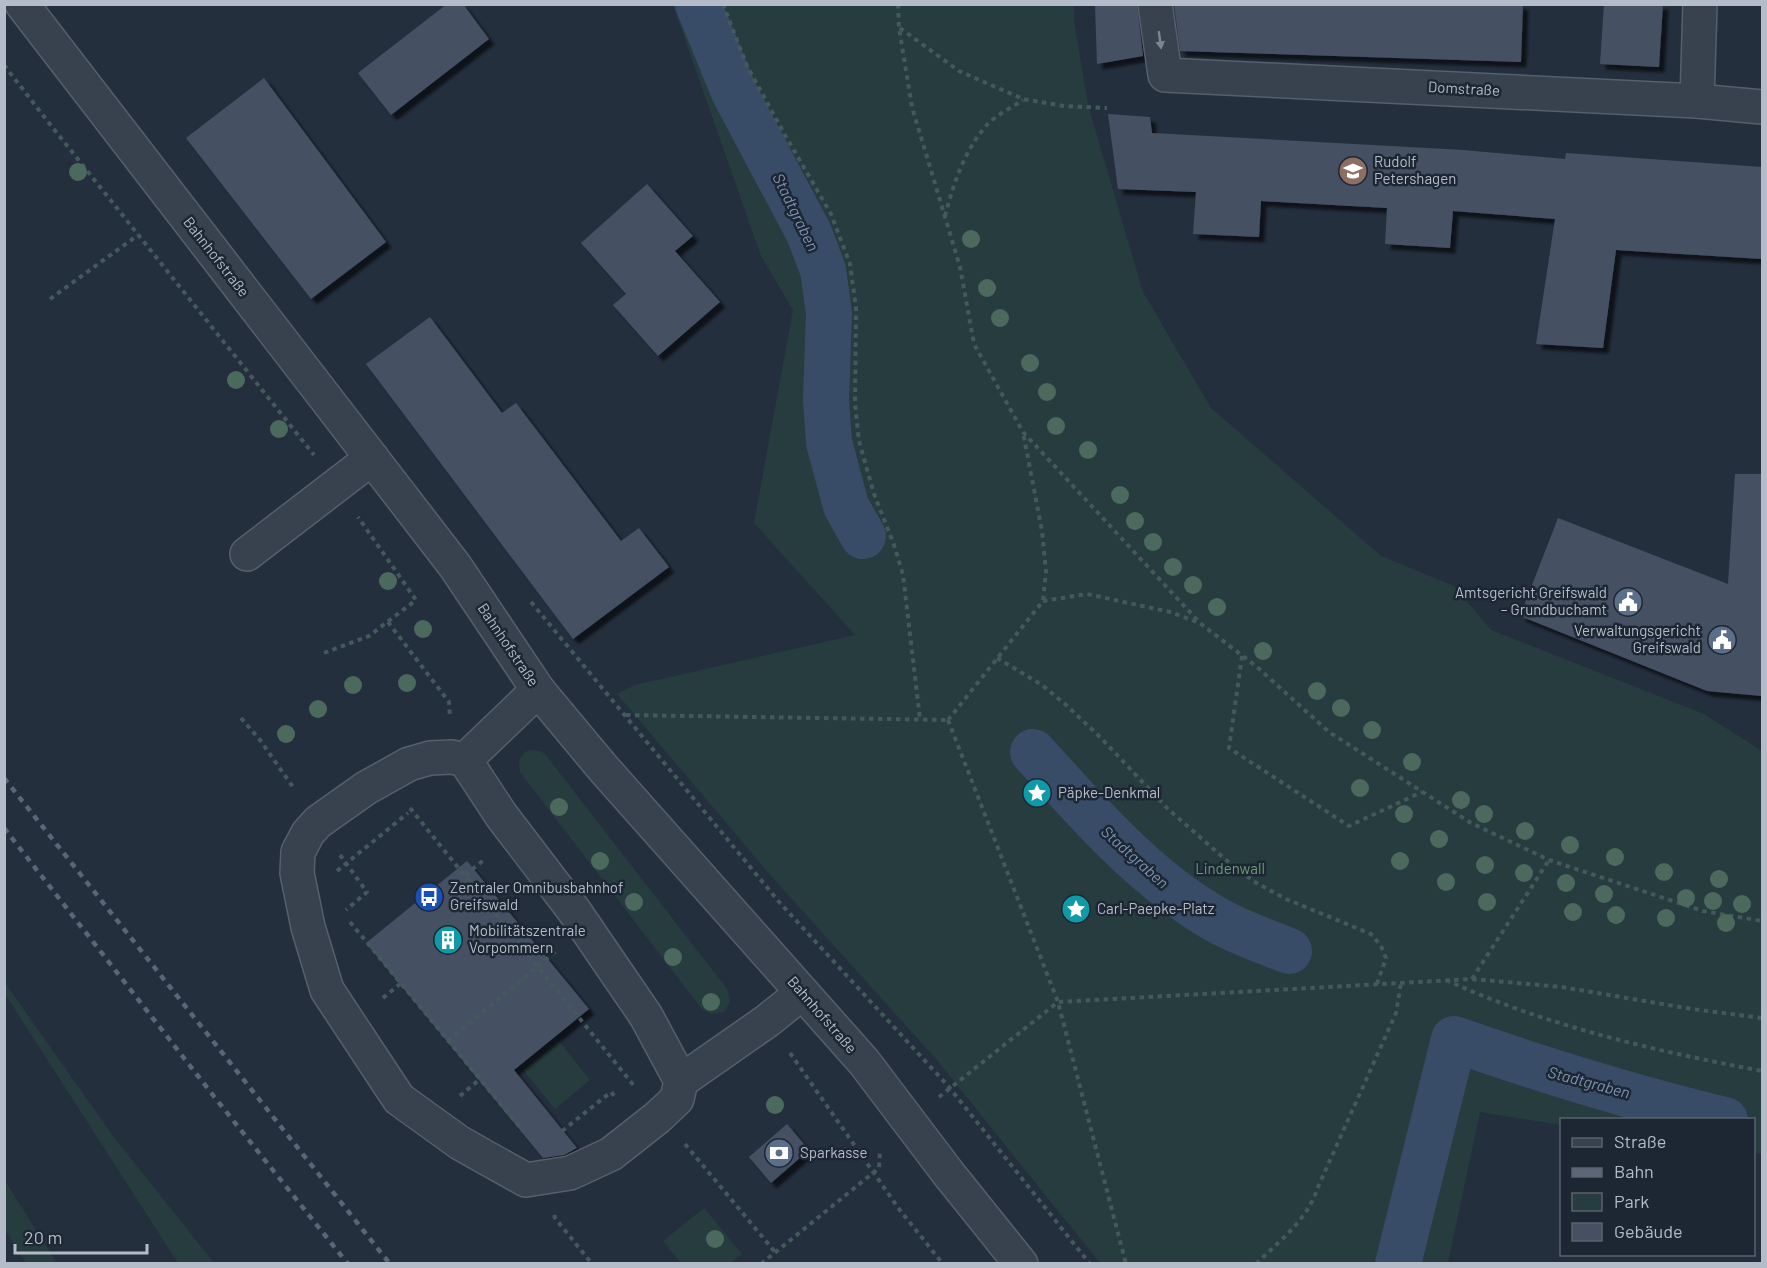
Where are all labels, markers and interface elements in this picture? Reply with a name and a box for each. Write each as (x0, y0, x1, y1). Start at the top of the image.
one-way arrow (1156, 30, 1165, 49)
street label: Domstraße (1428, 77, 1500, 99)
place label: Rudolf Petershagen (1374, 152, 1456, 187)
school or university icon: Rudolf Petershagen (1337, 155, 1369, 187)
water label: Stadtgraben (769, 170, 823, 254)
street label: Bahnhofstraße (180, 213, 254, 300)
place label: Amtsgericht Greifswald – Grundbuchamt (1455, 583, 1607, 618)
public building icon: Amtsgericht Greifswald – Grundbuchamt (1612, 586, 1644, 618)
street label: Bahnhofstraße (474, 599, 543, 689)
place label: Verwaltungsgericht Greifswald (1574, 621, 1701, 656)
public building icon: Verwaltungsgericht Greifswald (1706, 624, 1738, 656)
place icon: Päpke-Denkmal (1021, 777, 1053, 809)
place label: Päpke-Denkmal (1058, 783, 1160, 801)
water label: Stadtgraben (1098, 821, 1173, 892)
park label: Lindenwall (1195, 859, 1265, 877)
place label: Zentraler Omnibusbahnhof Greifswald (450, 878, 623, 913)
bus stop icon: Zentraler Omnibusbahnhof Greifswald (413, 881, 445, 913)
place icon: Carl-Paepke-Platz (1060, 893, 1092, 925)
place label: Carl-Paepke-Platz (1097, 899, 1215, 917)
place label: Mobilitätszentrale Vorpommern (469, 921, 586, 956)
building icon: Mobilitätszentrale Vorpommern (432, 924, 464, 956)
street label: Bahnhofstraße (784, 972, 861, 1057)
water label: Stadtgraben (1546, 1061, 1632, 1102)
legend (1560, 1118, 1755, 1256)
text: Straße (1614, 1130, 1666, 1152)
bank icon: Sparkasse (763, 1137, 795, 1169)
place label: Sparkasse (800, 1143, 867, 1161)
text: Bahn (1614, 1160, 1654, 1182)
text: Park (1614, 1190, 1649, 1212)
scale bar (15, 1217, 147, 1255)
text: Gebäude (1614, 1220, 1683, 1242)
text: 20 m (24, 1226, 62, 1248)

